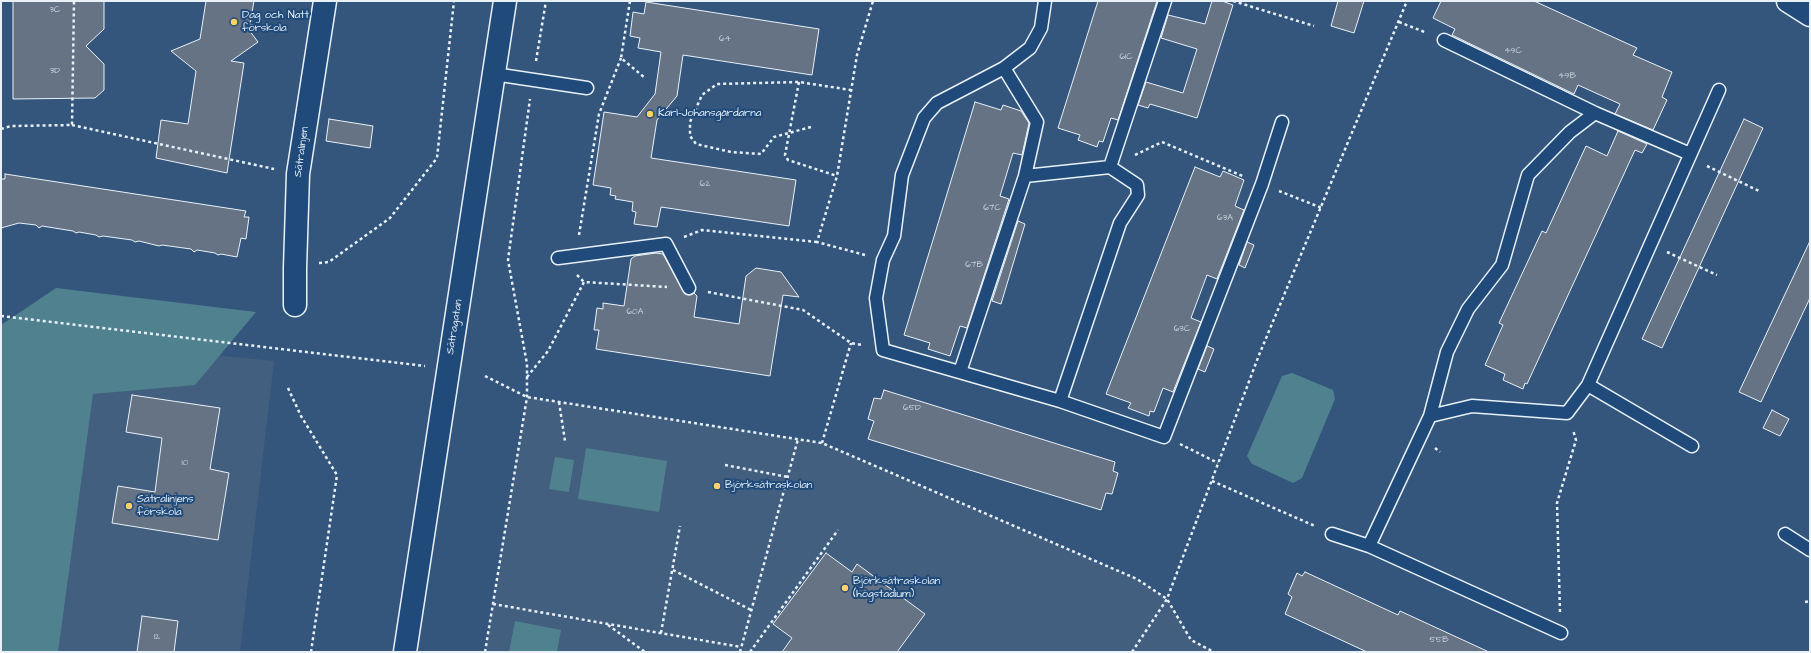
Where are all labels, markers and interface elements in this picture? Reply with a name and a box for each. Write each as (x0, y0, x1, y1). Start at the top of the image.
house number: 3C (50, 5, 60, 15)
place label: Dag och Natt förskola (242, 9, 309, 35)
marker: Dag och Natt förskola (229, 17, 239, 27)
house number: 64 (719, 34, 731, 44)
house number: 49C (1504, 46, 1522, 56)
house number: 61C (1119, 52, 1133, 62)
house number: 3D (50, 66, 60, 76)
house number: 49B (1558, 71, 1576, 81)
place label: Karl-Johansgårdarna (658, 107, 761, 121)
marker: Karl-Johansgårdarna (645, 109, 655, 119)
street label: Sätralinjen (292, 126, 312, 178)
house number: 62 (700, 179, 710, 189)
house number: 67C (983, 203, 1001, 213)
house number: 63A (1217, 213, 1233, 223)
house number: 67B (965, 260, 983, 270)
street label: Sätragatan (444, 299, 466, 355)
house number: 60A (626, 307, 644, 317)
house number: 63C (1174, 324, 1190, 334)
house number: 65D (903, 403, 921, 413)
house number: 10 (182, 458, 188, 468)
place label: Björksätraskolan (725, 479, 812, 493)
marker: Björksätraskolan (712, 481, 722, 491)
place label: Sätralinjens förskola (137, 493, 194, 519)
marker: Sätralinjens förskola (124, 501, 134, 511)
place label: Björksätraskolan (högstadium) (853, 575, 940, 601)
marker: Björksätraskolan (högstadium) (840, 583, 850, 593)
house number: 12 (154, 632, 160, 642)
house number: 55B (1429, 635, 1449, 645)

